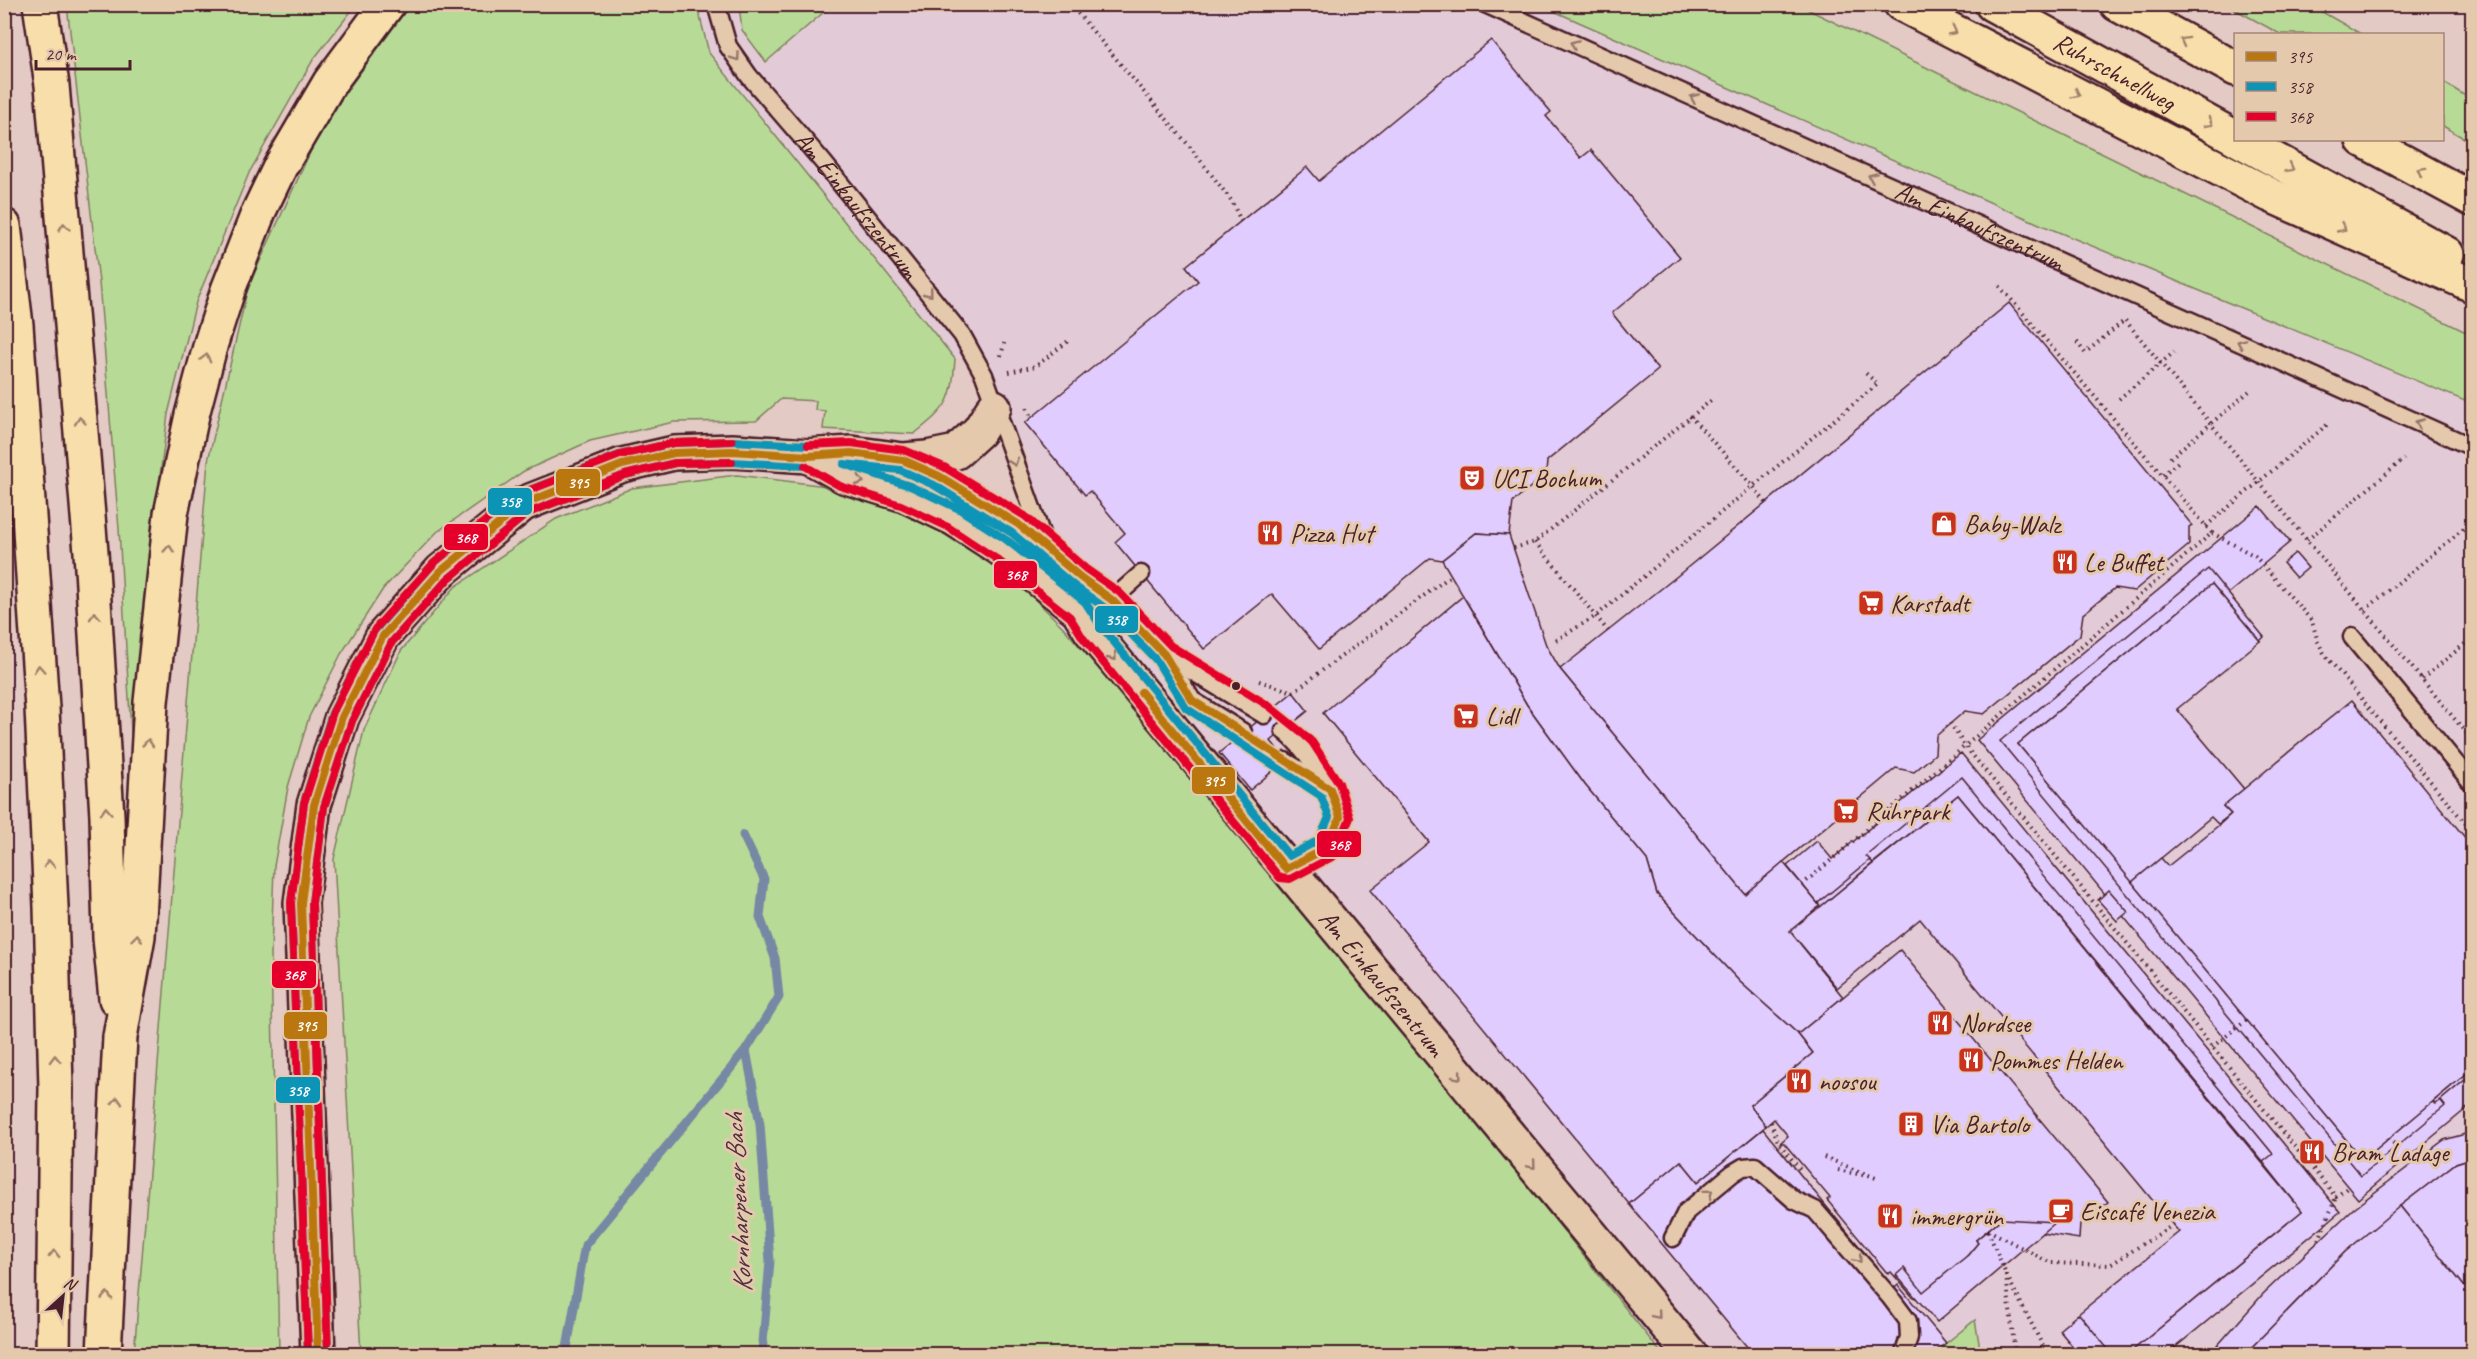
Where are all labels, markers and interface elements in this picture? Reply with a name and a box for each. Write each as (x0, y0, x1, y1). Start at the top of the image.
one-way arrow (1947, 24, 1957, 35)
street label: Ruhrschnellweg (2048, 25, 2183, 120)
scale bar (36, 33, 130, 71)
legend (2234, 33, 2444, 141)
one-way arrow (2180, 37, 2190, 48)
one-way arrow (1569, 39, 1580, 51)
text: 20 m (45, 43, 78, 65)
text: 395 (2288, 46, 2313, 68)
one-way arrow (729, 51, 740, 62)
text: 358 (2288, 76, 2314, 98)
one-way arrow (2069, 87, 2080, 99)
one-way arrow (1689, 93, 1700, 105)
text: 368 (2288, 106, 2314, 128)
one-way arrow (2203, 116, 2214, 128)
street label: Am Einkaufszentrum (786, 124, 928, 287)
one-way arrow (2284, 161, 2294, 172)
one-way arrow (2417, 167, 2427, 178)
one-way arrow (1867, 172, 1878, 184)
street label: Am Einkaufszentrum (1890, 174, 2071, 280)
one-way arrow (2336, 221, 2347, 233)
one-way arrow (58, 223, 71, 232)
one-way arrow (921, 286, 932, 297)
one-way arrow (2237, 338, 2248, 350)
one-way arrow (199, 353, 211, 364)
one-way arrow (74, 417, 87, 426)
one-way arrow (2415, 418, 2426, 430)
one-way arrow (1007, 456, 1020, 467)
place label: UCI Bochum (1492, 462, 1603, 495)
theatre icon: UCI Bochum (1457, 463, 1487, 493)
line badge: 395 (555, 468, 601, 497)
text: 395 (567, 473, 591, 493)
one-way arrow (854, 474, 865, 486)
line badge: 358 (487, 487, 533, 516)
text: 358 (499, 492, 522, 512)
place label: Baby-Walz (1964, 508, 2063, 541)
shop icon: Baby-Walz (1929, 509, 1959, 539)
place label: Pizza Hut (1290, 517, 1377, 550)
restaurant icon: Pizza Hut (1255, 518, 1285, 548)
line badge: 368 (443, 523, 489, 551)
text: 368 (455, 528, 479, 548)
one-way arrow (162, 545, 175, 554)
place label: Le Buffet (2084, 546, 2165, 579)
restaurant icon: Le Buffet (2050, 547, 2080, 577)
line badge: 368 (993, 560, 1038, 589)
text: 368 (1005, 565, 1029, 585)
place label: Karstadt (1890, 587, 1972, 620)
supermarket icon: Karstadt (1856, 588, 1886, 618)
line badge: 358 (1094, 605, 1139, 634)
text: 358 (1105, 610, 1128, 630)
one-way arrow (89, 611, 102, 620)
one-way arrow (1105, 650, 1116, 661)
one-way arrow (33, 665, 46, 674)
unlabelled marker (1230, 680, 1242, 692)
place label: Lidl (1486, 700, 1521, 733)
supermarket icon: Lidl (1451, 701, 1481, 731)
one-way arrow (142, 738, 155, 747)
line badge: 395 (1191, 766, 1236, 795)
text: 395 (1203, 771, 1227, 791)
place label: Ruhrpark (1866, 795, 1951, 828)
supermarket icon: Ruhrpark (1831, 796, 1861, 826)
one-way arrow (100, 806, 113, 815)
line badge: 368 (1316, 830, 1362, 858)
text: 368 (1328, 835, 1352, 855)
one-way arrow (43, 860, 56, 869)
street label: Am Einkaufszentrum (1311, 903, 1454, 1065)
one-way arrow (131, 933, 143, 942)
line badge: 368 (271, 960, 317, 989)
text: 368 (283, 965, 307, 985)
place label: Nordsee (1960, 1007, 2032, 1040)
restaurant icon: Nordsee (1925, 1008, 1955, 1038)
line badge: 395 (283, 1011, 328, 1040)
text: 395 (295, 1016, 319, 1036)
place label: Pommes Helden (1990, 1044, 2124, 1077)
restaurant icon: Pommes Helden (1956, 1045, 1986, 1075)
one-way arrow (49, 1055, 61, 1064)
place label: noosou (1818, 1065, 1877, 1098)
restaurant icon: noosou (1784, 1066, 1814, 1096)
one-way arrow (1451, 1069, 1462, 1080)
line badge: 358 (275, 1076, 321, 1104)
text: 358 (287, 1081, 310, 1101)
one-way arrow (110, 1097, 123, 1106)
place label: Via Bartolo (1930, 1108, 2032, 1141)
building icon: Via Bartolo (1896, 1109, 1926, 1139)
water label: Kornharpener Bach (716, 1111, 760, 1293)
place label: Bram Ladage (2332, 1136, 2451, 1169)
restaurant icon: Bram Ladage (2297, 1137, 2327, 1167)
one-way arrow (1525, 1158, 1536, 1169)
one-way arrow (1702, 1189, 1713, 1200)
place label: Eiscafé Venezia (2080, 1195, 2216, 1228)
cafe icon: Eiscafé Venezia (2046, 1196, 2076, 1226)
place label: immergrün (1910, 1200, 2004, 1233)
restaurant icon: immergrün (1875, 1201, 1905, 1231)
one-way arrow (48, 1250, 60, 1259)
one-way arrow (1851, 1252, 1862, 1263)
north arrow (33, 1266, 93, 1326)
text: N (60, 1272, 81, 1296)
one-way arrow (101, 1292, 114, 1301)
one-way arrow (1649, 1308, 1660, 1319)

